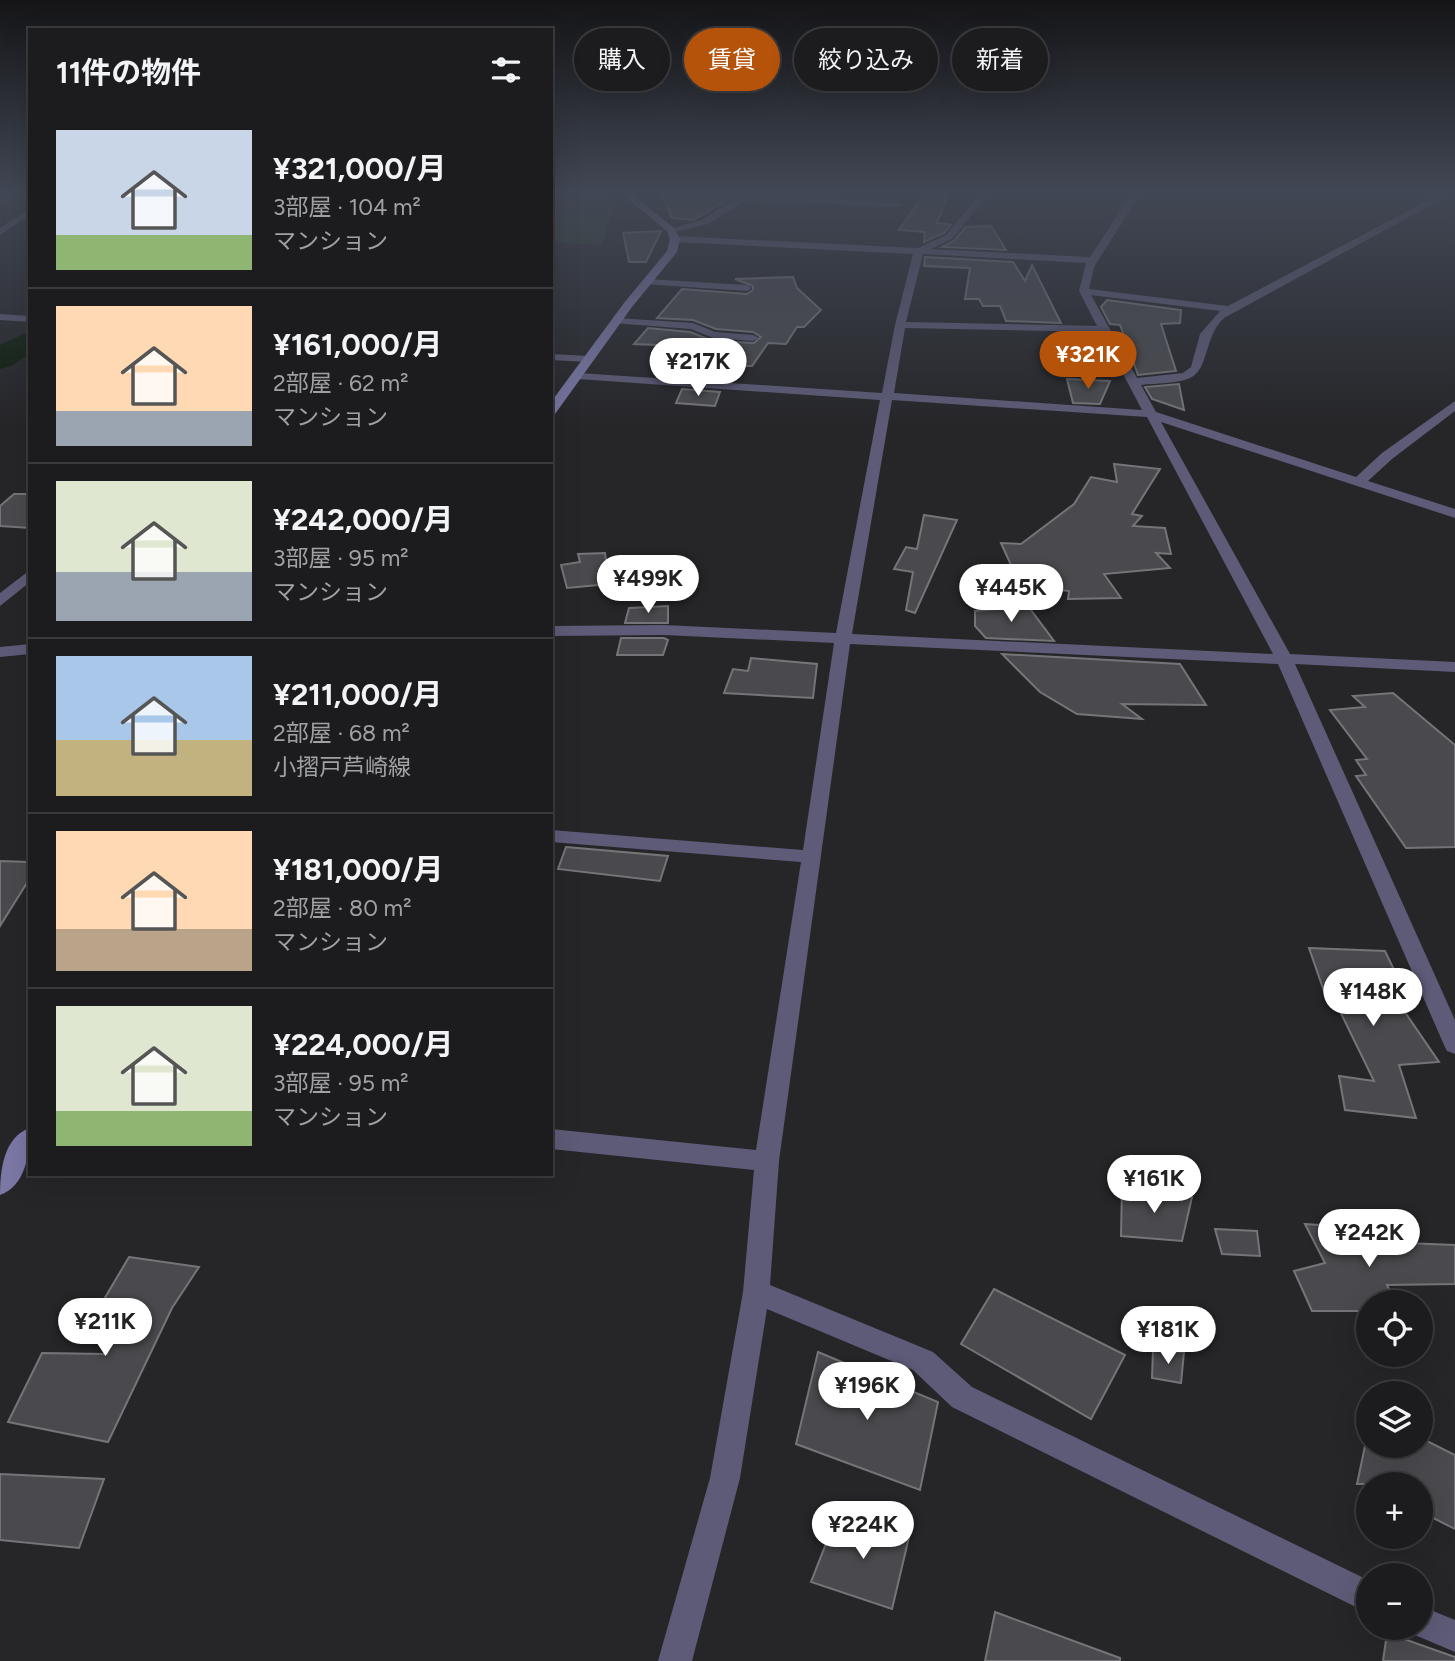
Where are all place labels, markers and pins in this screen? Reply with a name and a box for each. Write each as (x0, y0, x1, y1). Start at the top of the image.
pin: ¥321K (1039, 332, 1137, 391)
pin: ¥217K (649, 338, 747, 398)
pin: ¥499K (599, 556, 697, 615)
pin: ¥445K (962, 564, 1060, 624)
pin: ¥148K (1324, 968, 1422, 1028)
pin: ¥161K (1105, 1156, 1203, 1215)
pin: ¥242K (1320, 1210, 1418, 1269)
pin: ¥211K (56, 1298, 154, 1358)
pin: ¥181K (1119, 1306, 1217, 1366)
pin: ¥196K (818, 1362, 916, 1422)
pin: ¥224K (814, 1502, 912, 1561)

